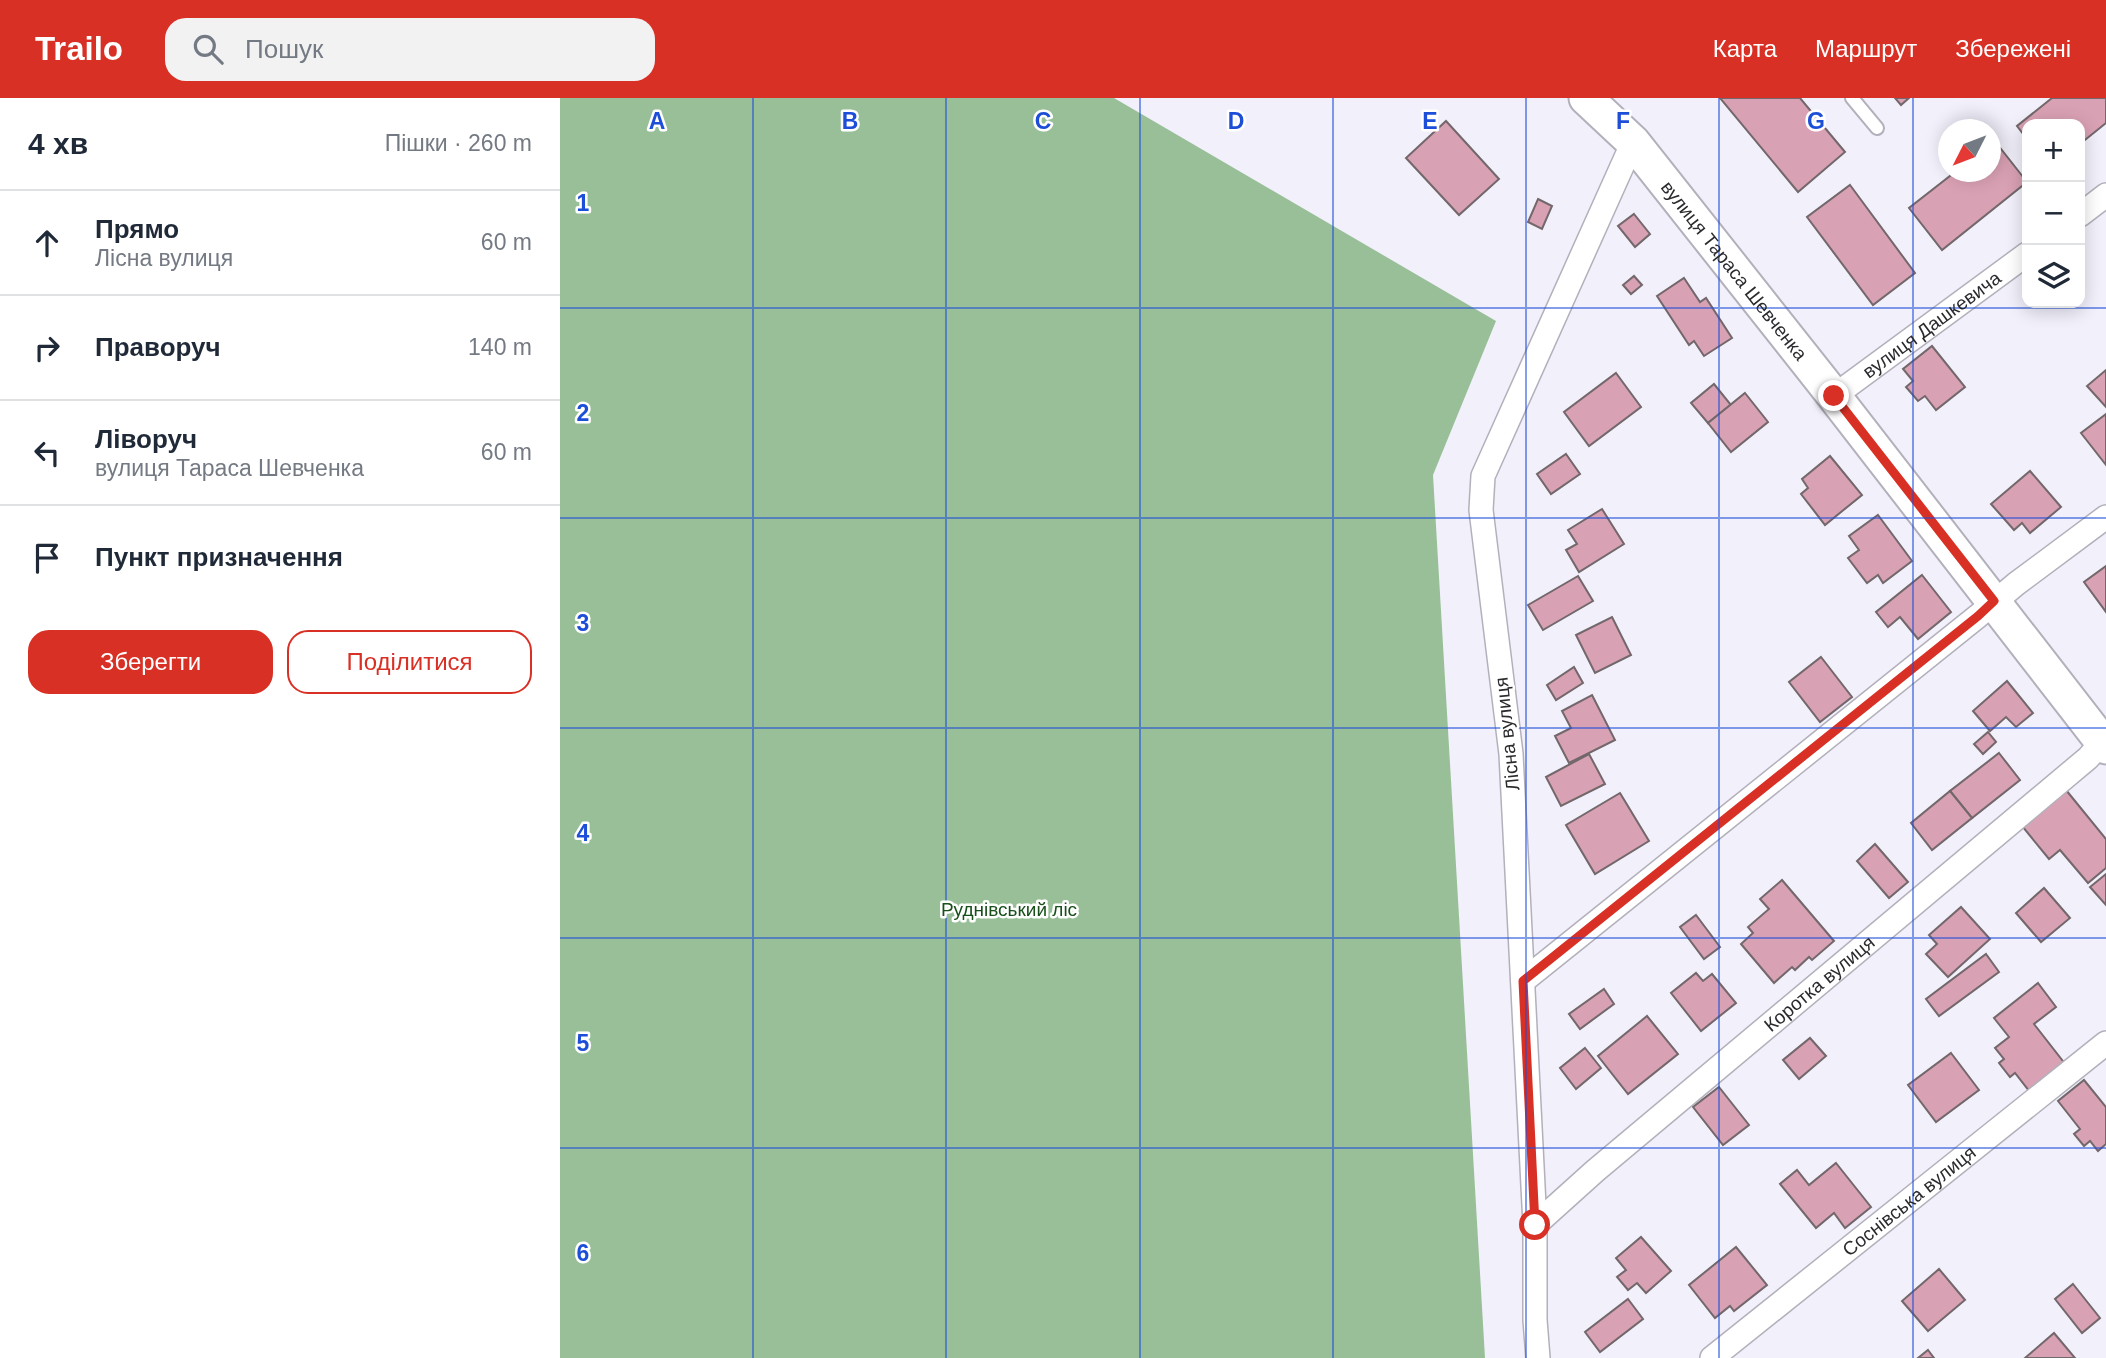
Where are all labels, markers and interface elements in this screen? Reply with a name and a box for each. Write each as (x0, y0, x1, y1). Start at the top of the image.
search box (165, 18, 655, 81)
text: Trailo (35, 30, 123, 67)
icon: search (189, 30, 227, 68)
text: Пошук (245, 34, 323, 64)
text: Карта (1713, 35, 1777, 62)
text: Маршрут (1815, 35, 1917, 62)
text: Збережені (1955, 35, 2071, 62)
text: A (649, 108, 665, 134)
text: B (842, 108, 858, 134)
text: C (1035, 108, 1051, 134)
text: D (1228, 108, 1244, 134)
text: E (1422, 108, 1438, 134)
text: F (1616, 108, 1630, 134)
text: G (1807, 108, 1825, 134)
north arrow (1938, 119, 2001, 182)
map controls (2022, 119, 2085, 308)
button: + (2022, 119, 2085, 182)
text: 4 хв (28, 127, 88, 160)
text: Пішки · 260 m (385, 130, 532, 156)
street label: вулиця Тараса Шевченка (1657, 177, 1812, 364)
button: − (2022, 182, 2085, 245)
text: 1 (577, 190, 590, 216)
text: Прямо (95, 214, 179, 244)
icon: ahead (28, 224, 66, 262)
text: 60 m (481, 229, 532, 255)
text: Лісна вулиця (95, 245, 233, 271)
button: layers (2022, 245, 2085, 308)
street label: вулиця Дашкевича (1858, 266, 2005, 382)
icon: right (28, 329, 66, 367)
text: Праворуч (95, 332, 221, 362)
text: 140 m (468, 334, 532, 360)
route end (1818, 380, 1849, 411)
text: 2 (577, 400, 589, 426)
text: Ліворуч (95, 424, 197, 454)
icon: left (28, 434, 66, 472)
text: 60 m (481, 439, 532, 465)
text: вулиця Тараса Шевченка (95, 455, 364, 481)
icon: arrive (28, 539, 66, 577)
text: Пункт призначення (95, 542, 343, 572)
text: 3 (577, 610, 589, 636)
button: Зберегти (28, 630, 273, 694)
button: Поділитися (287, 630, 532, 694)
street label: Лісна вулиця (1491, 676, 1523, 792)
text: 4 (577, 820, 590, 846)
park label: Руднівський ліс (941, 899, 1077, 920)
street label: Коротка вулиця (1760, 931, 1878, 1035)
text: 5 (577, 1030, 590, 1056)
street label: Соснівська вулиця (1838, 1141, 1979, 1260)
route start (1519, 1209, 1550, 1240)
text: 6 (577, 1240, 589, 1266)

